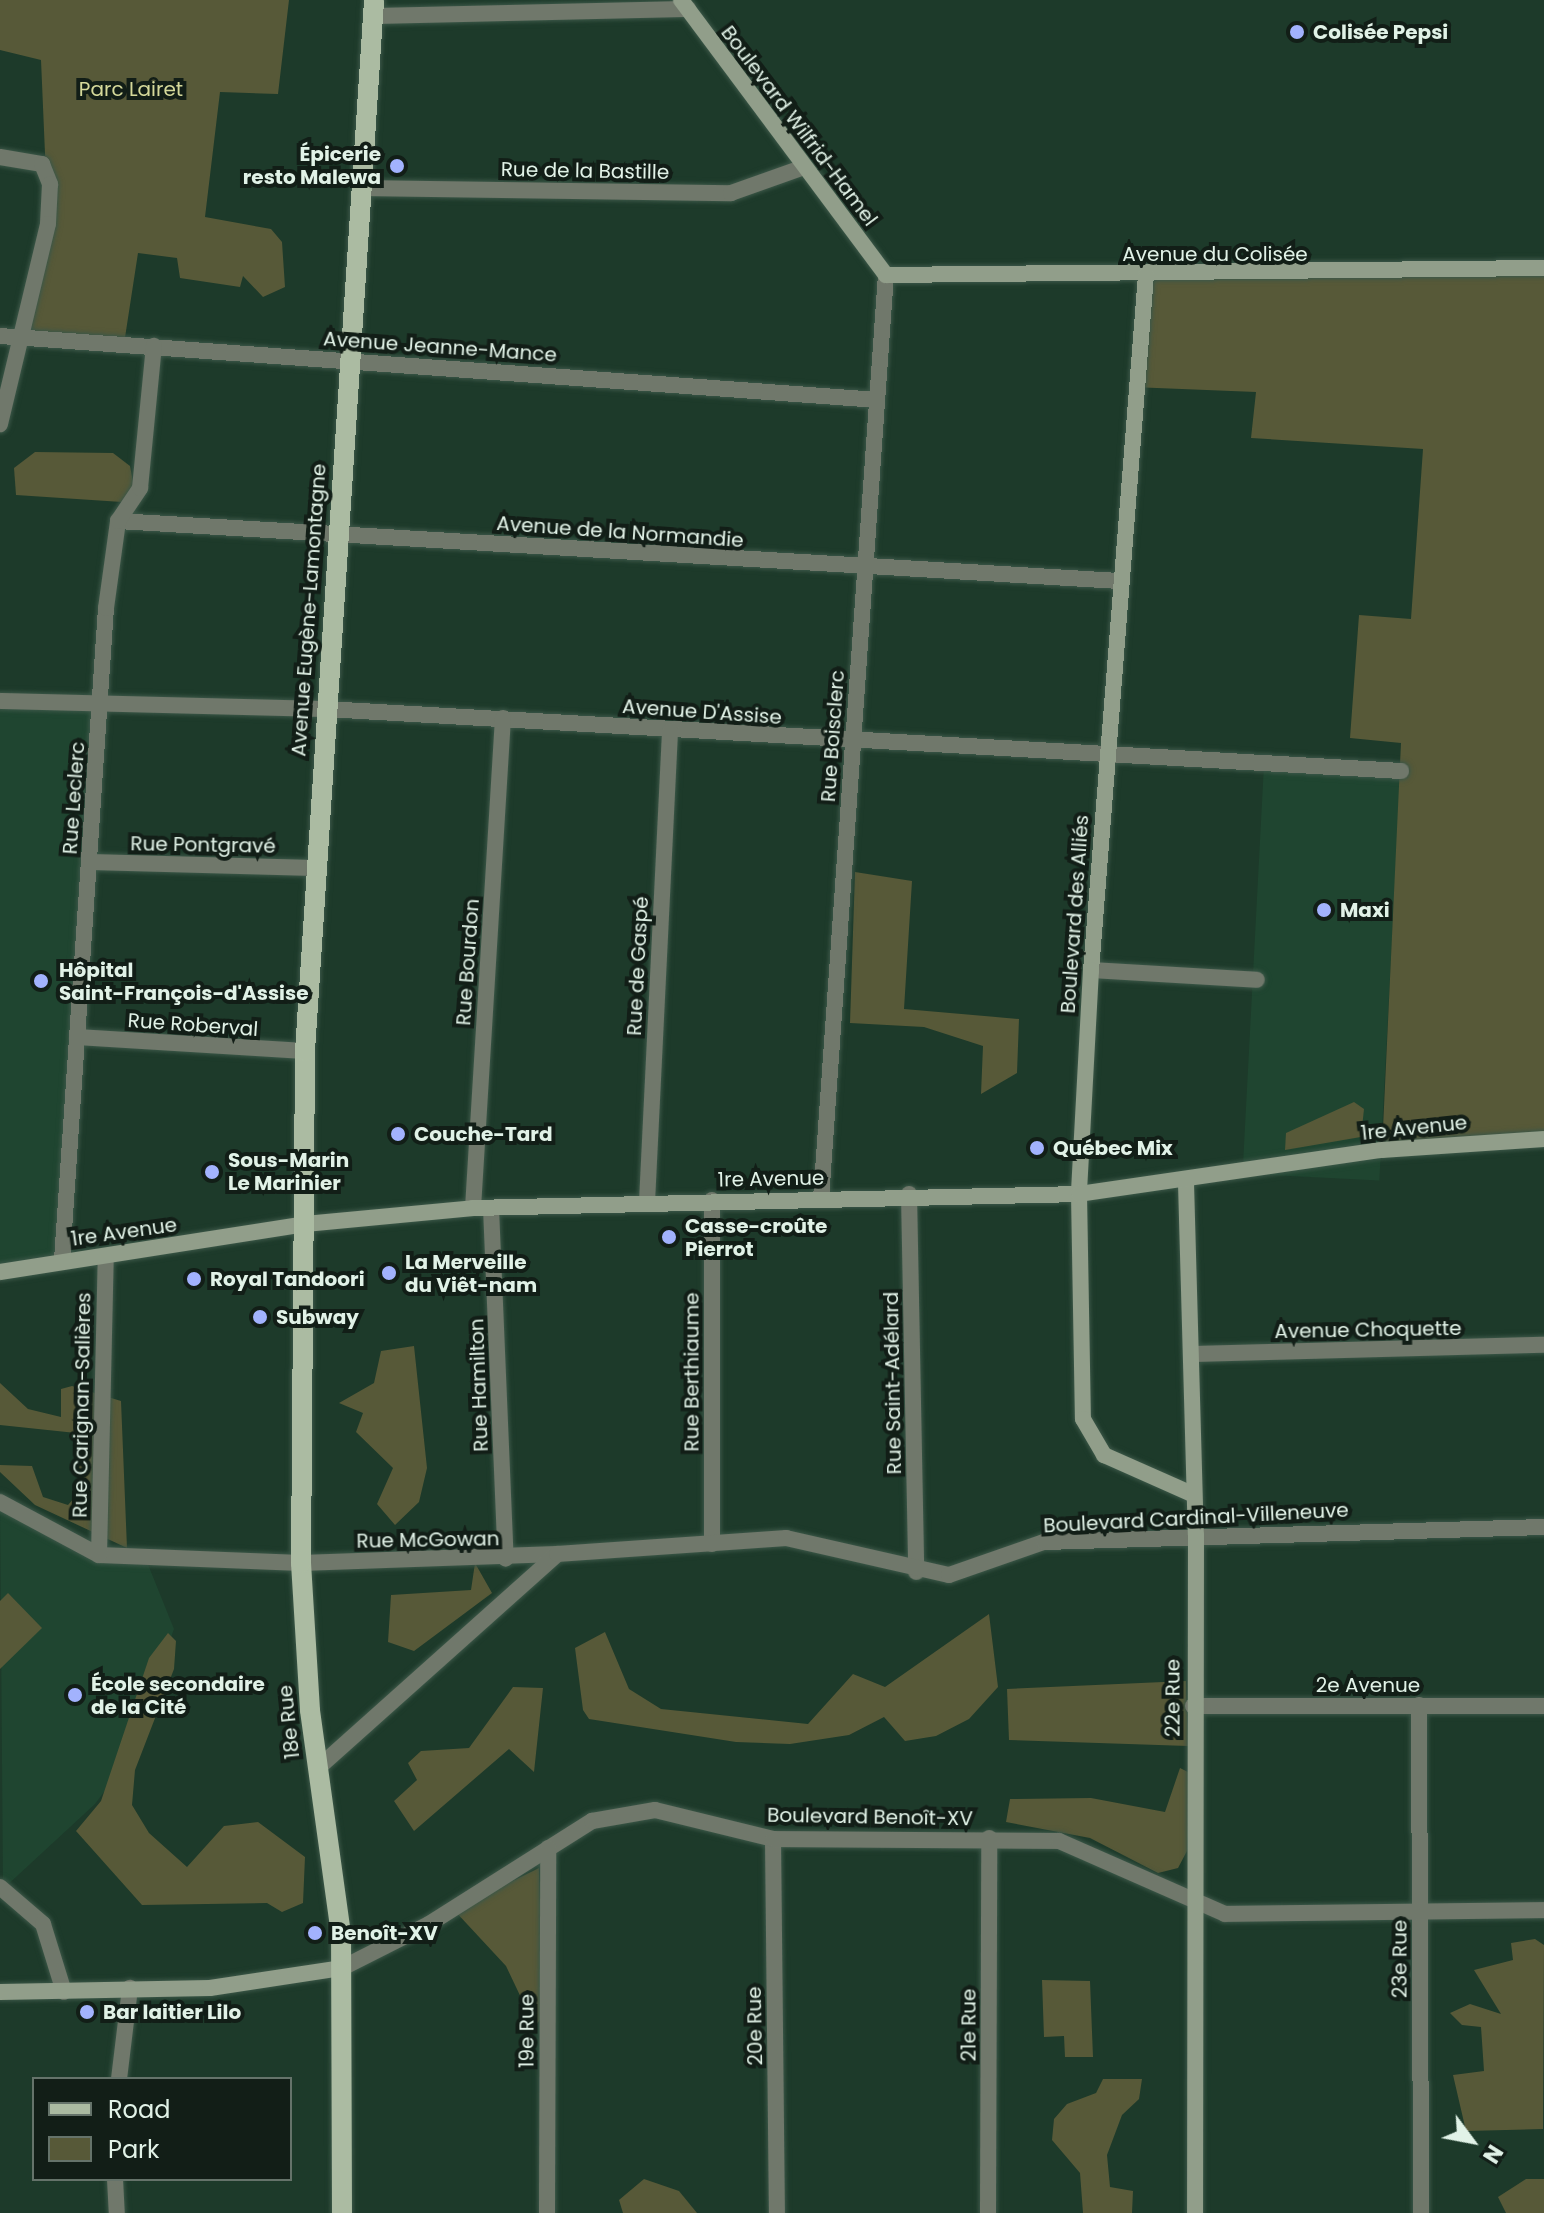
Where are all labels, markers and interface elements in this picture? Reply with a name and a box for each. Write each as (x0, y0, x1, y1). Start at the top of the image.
place label: Colisée Pepsi (1313, 20, 1448, 44)
street label: Boulevard Wilfrid-Hamel (716, 21, 882, 231)
marker: Colisée Pepsi (1288, 23, 1306, 41)
park label: Parc Lairet (79, 77, 183, 101)
place label: Épicerie resto Malewa (243, 142, 381, 189)
marker: Épicerie resto Malewa (388, 157, 406, 175)
street label: Rue de la Bastille (501, 158, 669, 184)
street label: Avenue du Colisée (1122, 242, 1308, 266)
street label: Avenue Jeanne-Mance (322, 327, 558, 367)
street label: Avenue Eugène-Lamontagne (287, 463, 331, 757)
street label: Avenue de la Normandie (496, 511, 744, 553)
street label: Rue Boisclerc (816, 669, 850, 803)
street label: Avenue D'Assise (621, 694, 783, 730)
street label: Rue Leclerc (58, 741, 90, 855)
street label: Boulevard des Alliés (1056, 814, 1094, 1014)
street label: Rue Pontgravé (130, 832, 276, 858)
street label: Rue de Gaspé (622, 896, 654, 1036)
street label: Rue Bourdon (452, 898, 484, 1026)
place label: Maxi (1340, 898, 1390, 922)
marker: Maxi (1315, 901, 1333, 919)
place label: Hôpital Saint-François-d'Assise (59, 958, 308, 1005)
marker: Hôpital Saint-François-d'Assise (30, 970, 52, 992)
street label: Rue Roberval (127, 1008, 259, 1042)
street label: 1re Avenue (1360, 1110, 1468, 1146)
place label: Couche-Tard (414, 1122, 552, 1146)
marker: Couche-Tard (389, 1125, 407, 1143)
place label: Québec Mix (1053, 1136, 1173, 1160)
marker: Québec Mix (1028, 1139, 1046, 1157)
place label: Sous-Marin Le Marinier (228, 1148, 349, 1195)
marker: Sous-Marin Le Marinier (203, 1163, 221, 1181)
street label: 1re Avenue (717, 1166, 825, 1192)
street label: 1re Avenue (69, 1213, 179, 1251)
place label: Casse-croûte Pierrot (685, 1214, 827, 1261)
marker: Casse-croûte Pierrot (660, 1228, 678, 1246)
place label: La Merveille du Viêt-nam (405, 1250, 537, 1297)
marker: La Merveille du Viêt-nam (380, 1264, 398, 1282)
place label: Royal Tandoori (210, 1267, 365, 1291)
marker: Royal Tandoori (185, 1270, 203, 1288)
street label: Rue Saint-Adélard (879, 1291, 907, 1475)
street label: Rue Carignan-Salières (68, 1292, 96, 1518)
street label: Rue Berthiaume (680, 1292, 704, 1452)
place label: Subway (276, 1305, 359, 1329)
marker: Subway (251, 1308, 269, 1326)
street label: Avenue Choquette (1274, 1316, 1462, 1344)
street label: Rue Hamilton (465, 1318, 493, 1452)
street label: Boulevard Cardinal-Villeneuve (1043, 1498, 1349, 1538)
street label: Rue McGowan (356, 1527, 500, 1553)
street label: 22e Rue (1161, 1659, 1185, 1737)
place label: École secondaire de la Cité (91, 1672, 265, 1719)
street label: 2e Avenue (1316, 1673, 1420, 1697)
street label: 18e Rue (273, 1684, 305, 1760)
marker: École secondaire de la Cité (66, 1686, 84, 1704)
street label: Boulevard Benoît-XV (767, 1803, 973, 1831)
street label: 23e Rue (1388, 1920, 1412, 1998)
place label: Benoît-XV (331, 1921, 438, 1945)
marker: Benoît-XV (306, 1924, 324, 1942)
street label: 20e Rue (742, 1986, 768, 2066)
street label: 21e Rue (957, 1989, 981, 2061)
street label: 19e Rue (515, 1994, 539, 2068)
place label: Bar laitier Lilo (103, 2000, 241, 2024)
marker: Bar laitier Lilo (78, 2003, 96, 2021)
legend (32, 2077, 292, 2181)
text: Road (108, 2093, 170, 2126)
north arrow (1432, 2101, 1512, 2181)
text: Park (108, 2133, 159, 2166)
text: N (1475, 2139, 1510, 2169)

